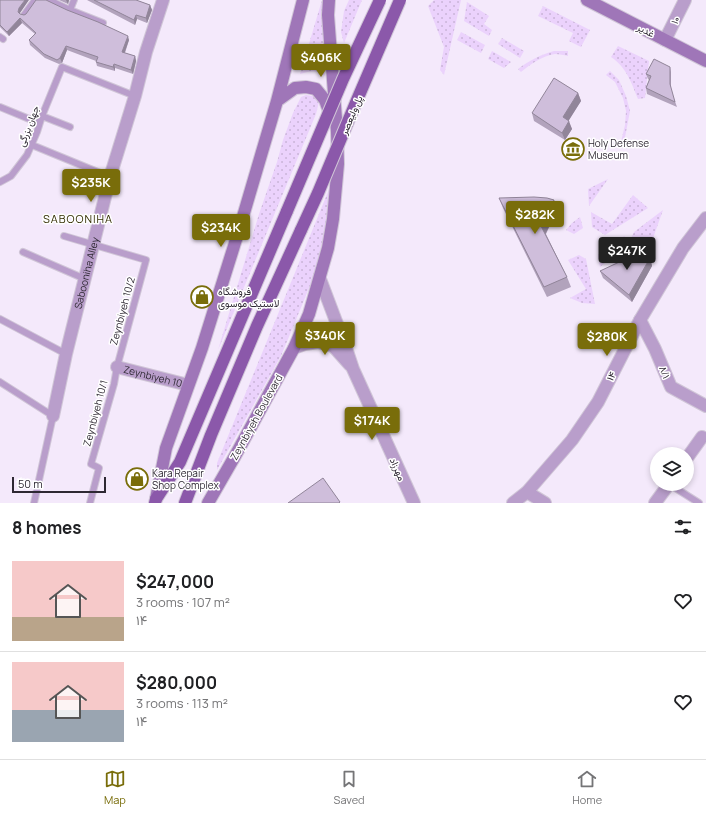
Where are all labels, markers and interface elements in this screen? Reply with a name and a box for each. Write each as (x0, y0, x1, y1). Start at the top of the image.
street label: ۱۰ (667, 14, 683, 26)
street label: غدیر (634, 19, 657, 40)
pin: $406K (293, 44, 349, 78)
text: $406K (300, 48, 342, 66)
street label: پل ولیعصر (336, 93, 366, 138)
street label: جهان بزرگی (14, 103, 42, 149)
museum icon: Holy Defense Museum (560, 136, 586, 162)
place label: Holy Defense Museum (588, 136, 649, 162)
pin: $235K (63, 169, 119, 203)
text: $235K (71, 173, 111, 191)
pin: $282K (507, 201, 563, 235)
text: $282K (515, 205, 555, 223)
district label: SABOONIHA (43, 211, 113, 226)
pin: $234K (193, 214, 249, 248)
text: $234K (201, 218, 241, 236)
street label: Sabooniha Alley (71, 235, 102, 310)
pin: $247K (599, 237, 655, 271)
text: $247K (608, 241, 646, 259)
street label: Zeynbiyeh 10/2 (106, 275, 138, 347)
shop icon: فروشگاه لاستیک موسوی (189, 284, 215, 310)
place label: فروشگاه لاستیک موسوی (218, 284, 279, 310)
pin: $340K (297, 322, 353, 356)
pin: $280K (579, 323, 635, 357)
text: $340K (305, 326, 345, 344)
text: $280K (587, 327, 627, 345)
street label: Zeynbiyeh 10 (122, 362, 184, 390)
street label: ۸/۱ (656, 364, 674, 381)
street label: ۱۴ (603, 369, 619, 383)
street label: Zeynbiyeh Boulevard (227, 372, 285, 462)
street label: Zeynbiyeh 10/1 (79, 378, 111, 448)
pin: $174K (344, 407, 400, 441)
text: $174K (354, 411, 390, 429)
map controls (650, 447, 694, 491)
button: layers (650, 447, 694, 491)
street label: مهرزاد (387, 455, 409, 483)
shop icon: Kara Repair Shop Complex (124, 466, 150, 492)
place label: Kara Repair Shop Complex (152, 466, 219, 492)
scale bar (12, 475, 106, 494)
text: 50 m (18, 476, 43, 491)
text: 8 homes (12, 516, 82, 539)
icon: filters (672, 516, 694, 538)
text: $247,000 (136, 570, 214, 593)
icon: home (44, 577, 92, 625)
icon: heart (672, 590, 694, 612)
text: 3 rooms · 107 m² (136, 593, 230, 611)
text: ۱۴ (136, 611, 147, 629)
text: $280,000 (136, 671, 217, 694)
icon: home (44, 678, 92, 726)
icon: heart (672, 691, 694, 713)
text: 3 rooms · 113 m² (136, 694, 228, 712)
text: ۱۴ (136, 712, 147, 730)
tab: Map (104, 768, 126, 807)
tab: Saved (334, 768, 365, 807)
tab: Home (572, 768, 602, 807)

